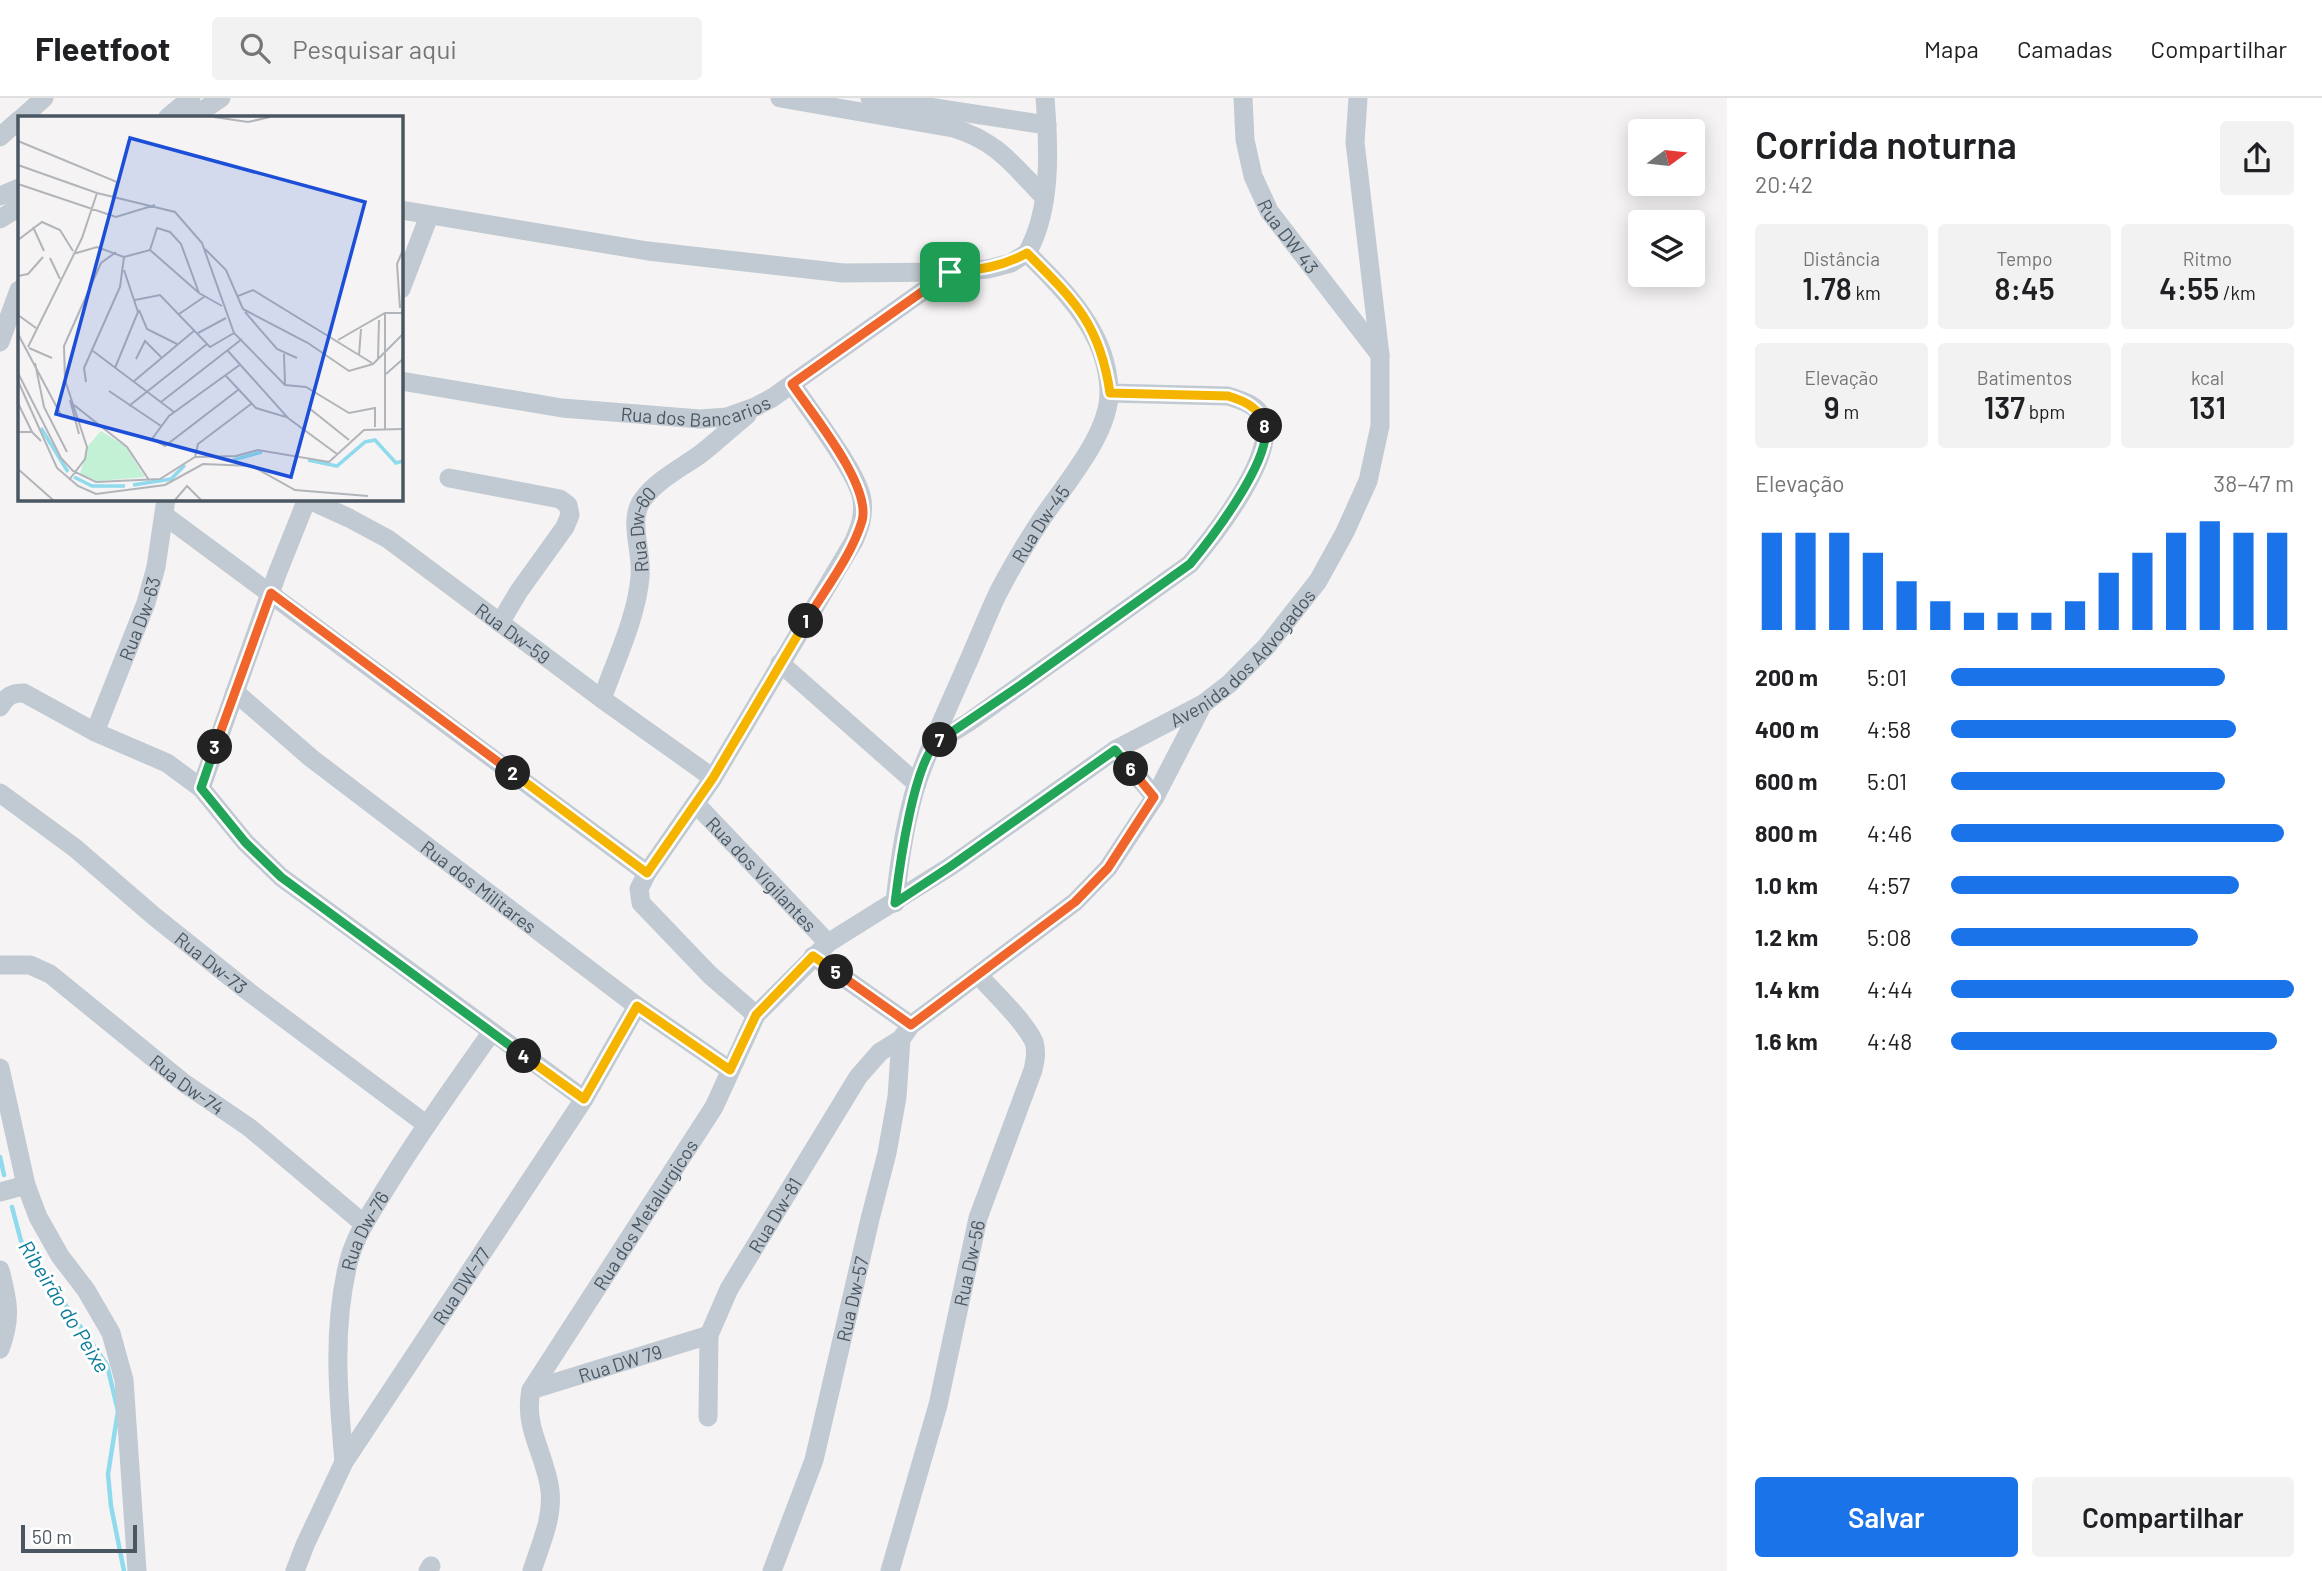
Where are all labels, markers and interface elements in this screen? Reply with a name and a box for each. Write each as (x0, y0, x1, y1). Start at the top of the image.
search box (212, 17, 702, 80)
text: Fleetfoot (35, 28, 170, 68)
icon: search (236, 29, 274, 67)
text: Pesquisar aqui (292, 33, 457, 64)
text: Mapa (1924, 34, 1979, 63)
text: Camadas (2017, 34, 2113, 63)
text: Compartilhar (2151, 34, 2287, 63)
inset map (18, 116, 402, 500)
north arrow (1628, 119, 1704, 196)
map controls (1628, 119, 1705, 287)
text: Corrida noturna (1755, 121, 2017, 167)
button: share (2220, 121, 2294, 195)
text: 20:42 (1755, 170, 1813, 198)
street label: Rua DW 43 (1253, 195, 1324, 278)
button: layers (1628, 210, 1705, 287)
pin (920, 242, 980, 302)
text: Distância (1803, 247, 1880, 270)
text: Tempo (1996, 247, 2053, 270)
text: Ritmo (2183, 247, 2232, 270)
icon: arrive (931, 253, 969, 291)
text: 1.78 (1802, 270, 1852, 306)
text: 8:45 (1994, 270, 2055, 306)
text: 4:55 (2159, 270, 2219, 306)
text: km (1852, 281, 1881, 304)
text: /km (2219, 281, 2256, 304)
text: Elevação (1804, 366, 1879, 389)
text: Batimentos (1977, 366, 2072, 389)
text: kcal (2191, 366, 2224, 389)
text: 9 (1824, 389, 1840, 425)
text: 137 (1984, 389, 2025, 425)
text: 131 (2189, 389, 2226, 425)
street label: Rua dos Bancarios (620, 390, 774, 431)
text: m (1840, 400, 1859, 423)
text: bpm (2025, 400, 2065, 423)
pin: 8 (1248, 408, 1282, 444)
text: 8 (1259, 414, 1270, 437)
text: Elevação (1755, 469, 1845, 497)
text: 38–47 m (2213, 469, 2294, 497)
street label: Rua Dw-45 (1006, 480, 1074, 566)
street label: Rua Dw-60 (624, 481, 660, 573)
street label: Rua Dw-63 (113, 574, 164, 663)
street label: Avenida dos Advogados (1165, 584, 1319, 731)
street label: Rua Dw-59 (471, 597, 555, 668)
pin: 1 (788, 603, 824, 638)
text: 1 (802, 609, 809, 632)
text: 200 m (1755, 663, 1818, 691)
text: 5:01 (1867, 663, 1907, 691)
text: 400 m (1755, 715, 1819, 743)
text: 4:58 (1867, 715, 1911, 743)
pin: 7 (922, 722, 958, 758)
text: 7 (935, 728, 944, 751)
pin: 3 (198, 730, 232, 764)
text: 3 (209, 735, 220, 758)
pin: 6 (1114, 752, 1148, 786)
pin: 2 (496, 756, 530, 790)
text: 6 (1125, 757, 1136, 780)
text: 2 (507, 761, 518, 784)
text: 600 m (1755, 767, 1817, 795)
text: 5:01 (1867, 767, 1907, 795)
street label: Rua dos Vigilantes (702, 811, 822, 936)
text: 800 m (1755, 819, 1817, 847)
text: 4:46 (1867, 819, 1912, 847)
street label: Rua dos Militares (417, 835, 542, 937)
text: 1.0 km (1755, 871, 1818, 899)
text: 4:57 (1867, 871, 1910, 899)
text: 1.2 km (1755, 923, 1818, 951)
text: 5:08 (1867, 923, 1912, 951)
street label: Rua Dw-73 (171, 926, 252, 998)
pin: 5 (818, 954, 854, 990)
text: 5 (830, 960, 841, 983)
text: 1.4 km (1755, 975, 1819, 1003)
text: 4:44 (1867, 975, 1913, 1003)
text: 1.6 km (1755, 1027, 1818, 1055)
text: 4:48 (1867, 1027, 1912, 1055)
pin: 4 (506, 1038, 542, 1074)
text: 4 (518, 1044, 529, 1067)
street label: Rua Dw-74 (146, 1049, 229, 1119)
street label: Rua dos Metalurgicos (588, 1134, 702, 1294)
street label: Rua Dw-81 (743, 1173, 806, 1257)
street label: Rua Dw-76 (335, 1186, 393, 1273)
street label: Rua Dw-56 (948, 1218, 989, 1308)
water label: Ribeirão do Peixe (14, 1235, 116, 1377)
street label: Rua DW-77 (427, 1243, 494, 1328)
street label: Rua Dw-57 (830, 1254, 872, 1344)
street label: Rua DW 79 (575, 1339, 664, 1386)
button: Salvar (1755, 1477, 2018, 1557)
button: Compartilhar (2032, 1477, 2294, 1557)
scale bar (21, 1522, 136, 1554)
text: 50 m (32, 1525, 72, 1548)

